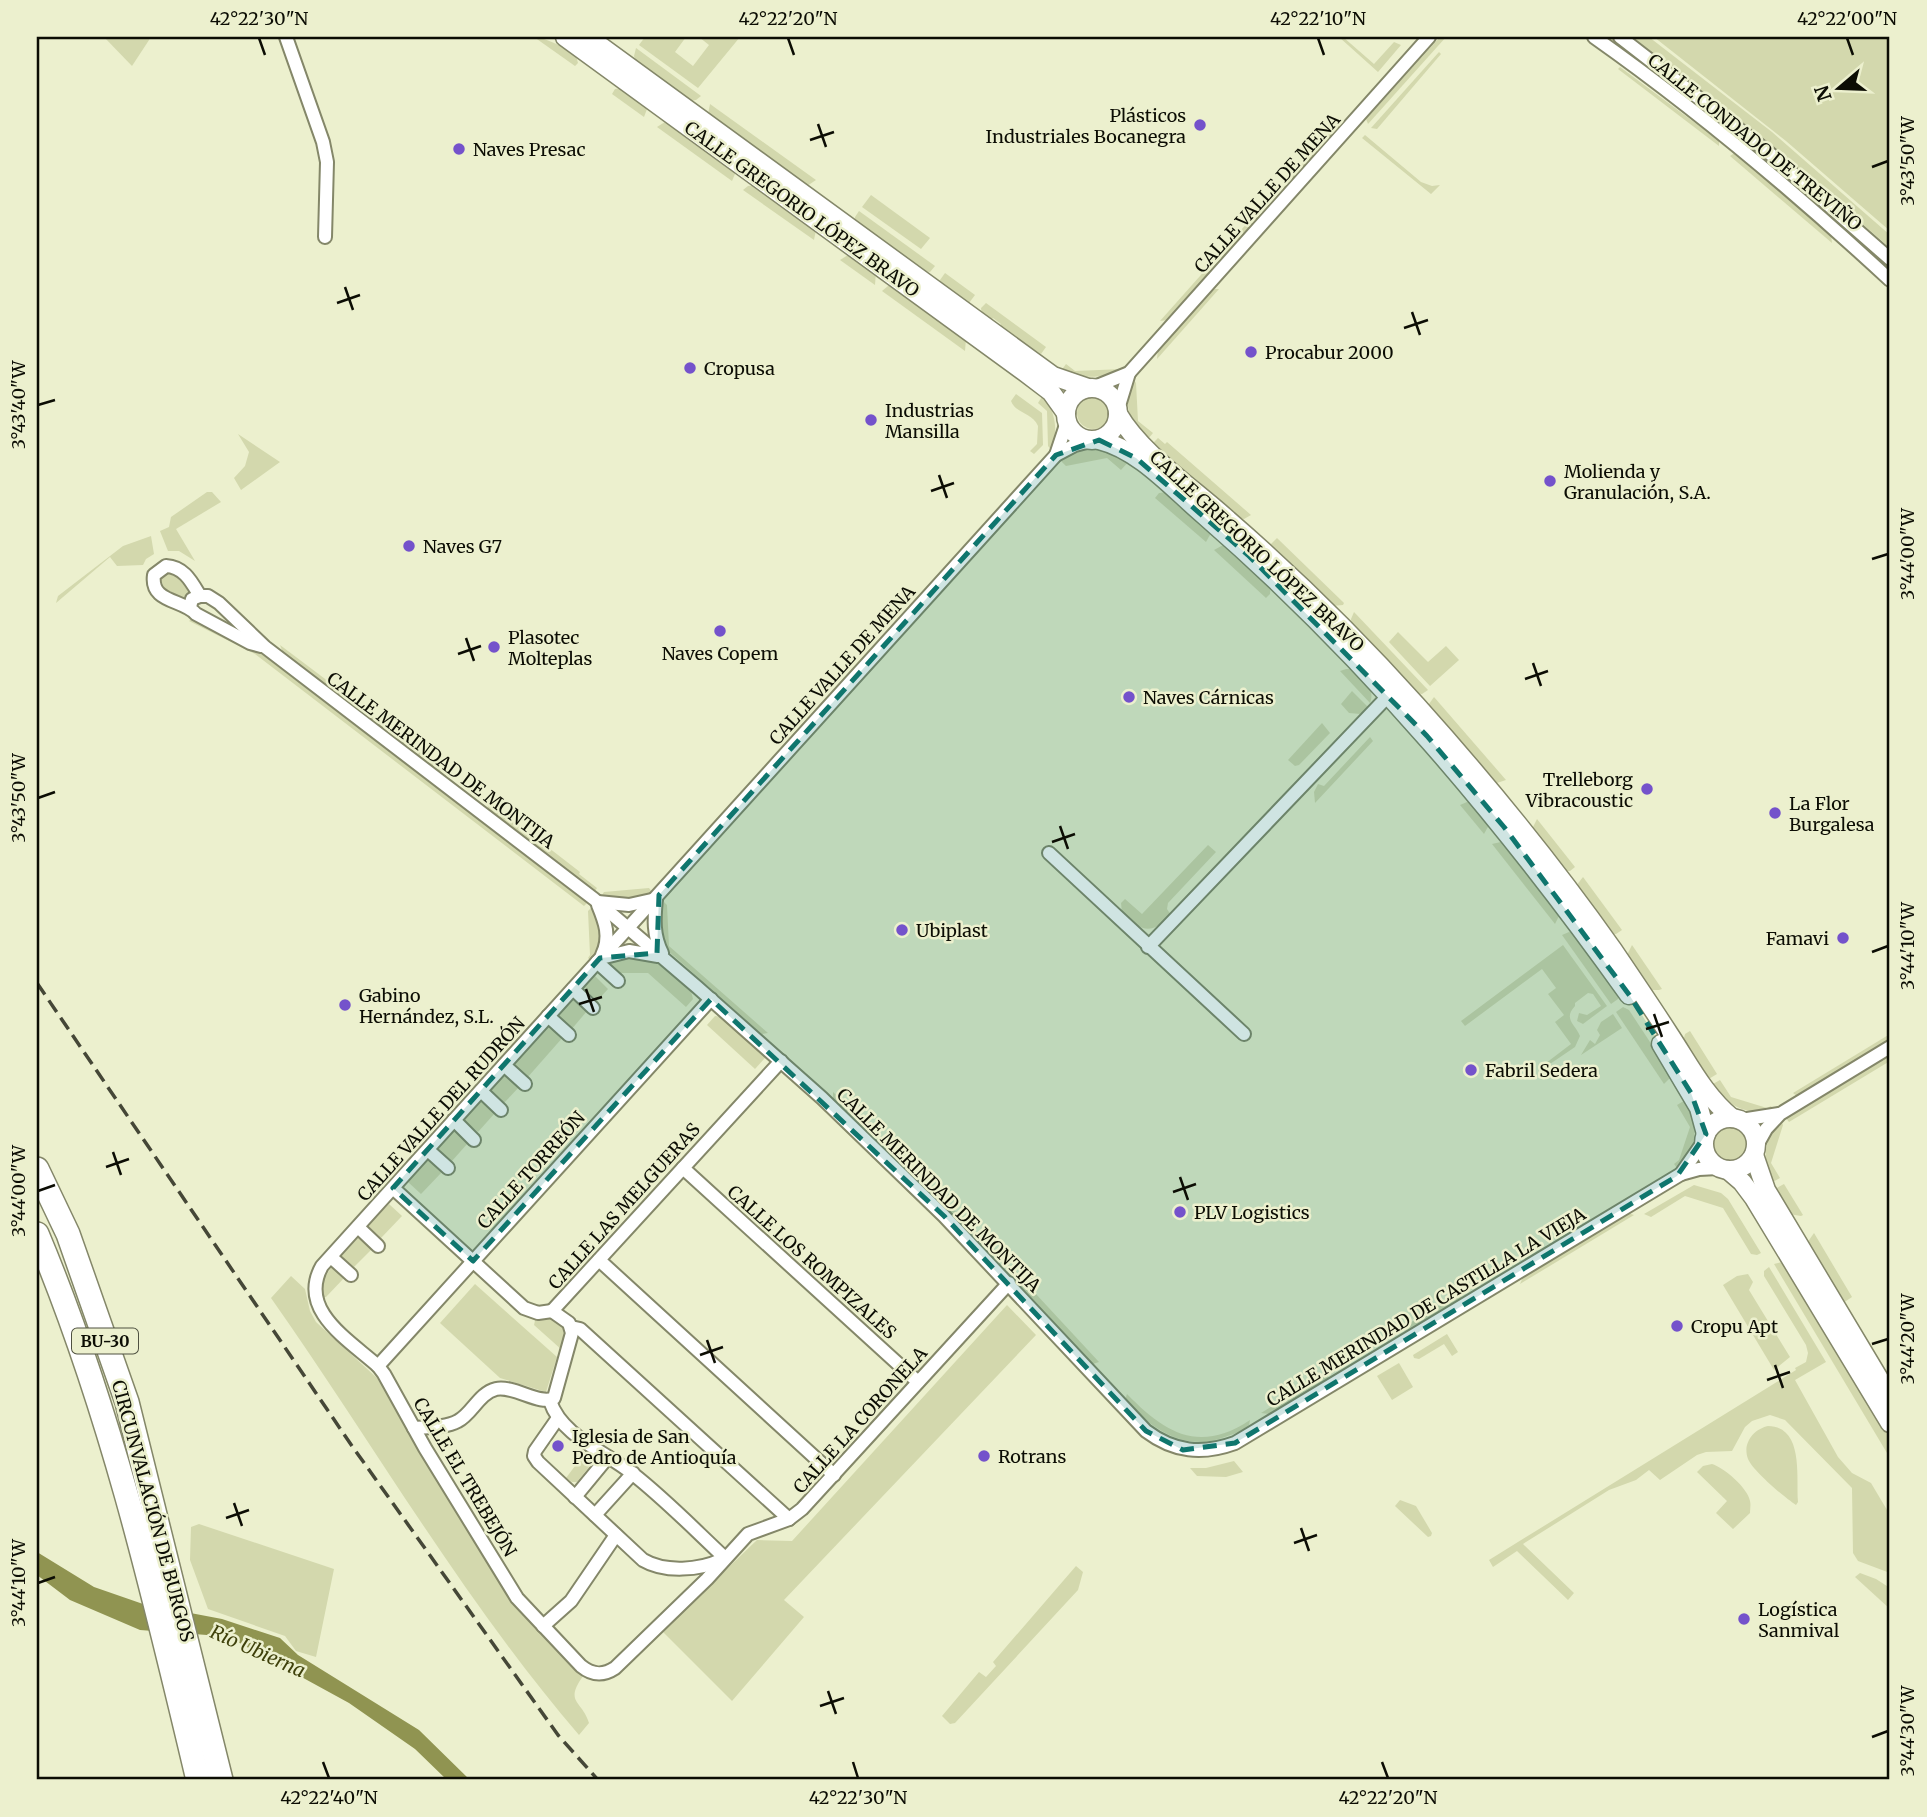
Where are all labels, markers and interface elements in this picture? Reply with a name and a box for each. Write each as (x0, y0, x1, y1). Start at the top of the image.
text: 42°22'30"N (210, 7, 308, 30)
text: 42°22'20"N (739, 7, 837, 30)
text: 42°22'10"N (1270, 7, 1366, 30)
text: 42°22'00"N (1797, 7, 1897, 30)
street label: CALLE CONDADO DE TREVIÑO (1644, 49, 1866, 235)
north arrow (1804, 52, 1874, 122)
place label: Plásticos Industriales Bocanegra (986, 104, 1186, 148)
street label: CALLE VALLE DE MENA (1189, 108, 1345, 278)
text: 3°43'50"W (1896, 115, 1919, 206)
street label: CALLE GREGORIO LÓPEZ BRAVO (680, 116, 924, 302)
marker: Plásticos Industriales Bocanegra (1192, 117, 1208, 133)
place label: Naves Presac (473, 138, 586, 161)
marker: Naves Presac (451, 141, 467, 157)
place label: Procabur 2000 (1265, 341, 1394, 364)
marker: Procabur 2000 (1243, 344, 1259, 360)
place label: Cropusa (704, 357, 775, 380)
text: 3°43'40"W (7, 360, 30, 449)
marker: Cropusa (682, 360, 698, 376)
place label: Industrias Mansilla (885, 399, 974, 443)
marker: Industrias Mansilla (863, 412, 879, 428)
street label: CALLE GREGORIO LÓPEZ BRAVO (1145, 446, 1369, 656)
place label: Molienda y Granulación, S.A. (1564, 460, 1711, 504)
marker: Molienda y Granulación, S.A. (1542, 473, 1558, 489)
text: 3°44'00"W (1896, 507, 1919, 600)
place label: Naves G7 (423, 535, 502, 558)
marker: Naves G7 (401, 538, 417, 554)
street label: CALLE VALLE DE MENA (764, 580, 920, 750)
marker: Naves Copem (712, 623, 728, 639)
place label: Plasotec Molteplas (508, 626, 593, 670)
marker: Plasotec Molteplas (486, 639, 502, 655)
place label: Naves Copem (662, 642, 778, 665)
street label: CALLE MERINDAD DE MONTIJA (322, 667, 560, 853)
place label: Naves Cárnicas (1143, 686, 1274, 709)
marker: Naves Cárnicas (1121, 689, 1137, 705)
text: 3°43'50"W (7, 752, 30, 843)
place label: Trelleborg Vibracoustic (1525, 768, 1633, 812)
marker: Trelleborg Vibracoustic (1639, 781, 1655, 797)
place label: La Flor Burgalesa (1789, 792, 1875, 836)
marker: La Flor Burgalesa (1767, 805, 1783, 821)
text: 3°44'10"W (1896, 901, 1919, 990)
place label: Ubiplast (916, 919, 988, 942)
marker: Ubiplast (894, 922, 910, 938)
place label: Famavi (1766, 927, 1829, 950)
marker: Famavi (1835, 930, 1851, 946)
place label: Gabino Hernández, S.L. (359, 984, 494, 1028)
marker: Gabino Hernández, S.L. (337, 997, 353, 1013)
street label: CALLE VALLE DEL RUDRÓN (352, 1012, 530, 1206)
place label: Fabril Sedera (1485, 1059, 1598, 1082)
marker: Fabril Sedera (1463, 1062, 1479, 1078)
street label: CALLE MERINDAD DE MONTIJA (832, 1083, 1046, 1297)
street label: CALLE TORREÓN (472, 1106, 590, 1234)
street label: CALLE LAS MELGUERAS (543, 1118, 705, 1294)
text: 3°44'00"W (7, 1144, 30, 1237)
street label: CALLE LOS ROMPIZALES (723, 1180, 901, 1344)
place label: PLV Logistics (1194, 1201, 1310, 1224)
street label: CALLE MERINDAD DE CASTILLA LA VIEJA (1262, 1202, 1590, 1412)
marker: PLV Logistics (1172, 1204, 1188, 1220)
text: 3°44'20"W (1896, 1292, 1919, 1385)
place label: Cropu Apt (1691, 1315, 1778, 1338)
marker: Cropu Apt (1669, 1318, 1685, 1334)
road number: BU-30 (72, 1329, 138, 1354)
street label: CALLE LA CORONELA (788, 1342, 932, 1498)
street label: CIRCUNVALACIÓN DE BURGOS (107, 1378, 199, 1645)
street label: CALLE EL TREBEJÓN (408, 1393, 522, 1561)
place label: Iglesia de San Pedro de Antioquía (572, 1425, 737, 1469)
marker: Iglesia de San Pedro de Antioquía (550, 1438, 566, 1454)
place label: Rotrans (998, 1445, 1066, 1468)
marker: Rotrans (976, 1448, 992, 1464)
text: 3°44'10"W (7, 1538, 30, 1627)
place label: Logística Sanmival (1758, 1598, 1840, 1642)
marker: Logística Sanmival (1736, 1611, 1752, 1627)
water label: Río Ubierna (207, 1619, 309, 1683)
text: 3°44'30"W (1896, 1685, 1919, 1776)
text: 42°22'40"N (280, 1786, 378, 1809)
text: 42°22'30"N (809, 1786, 907, 1809)
text: 42°22'20"N (1339, 1786, 1437, 1809)

